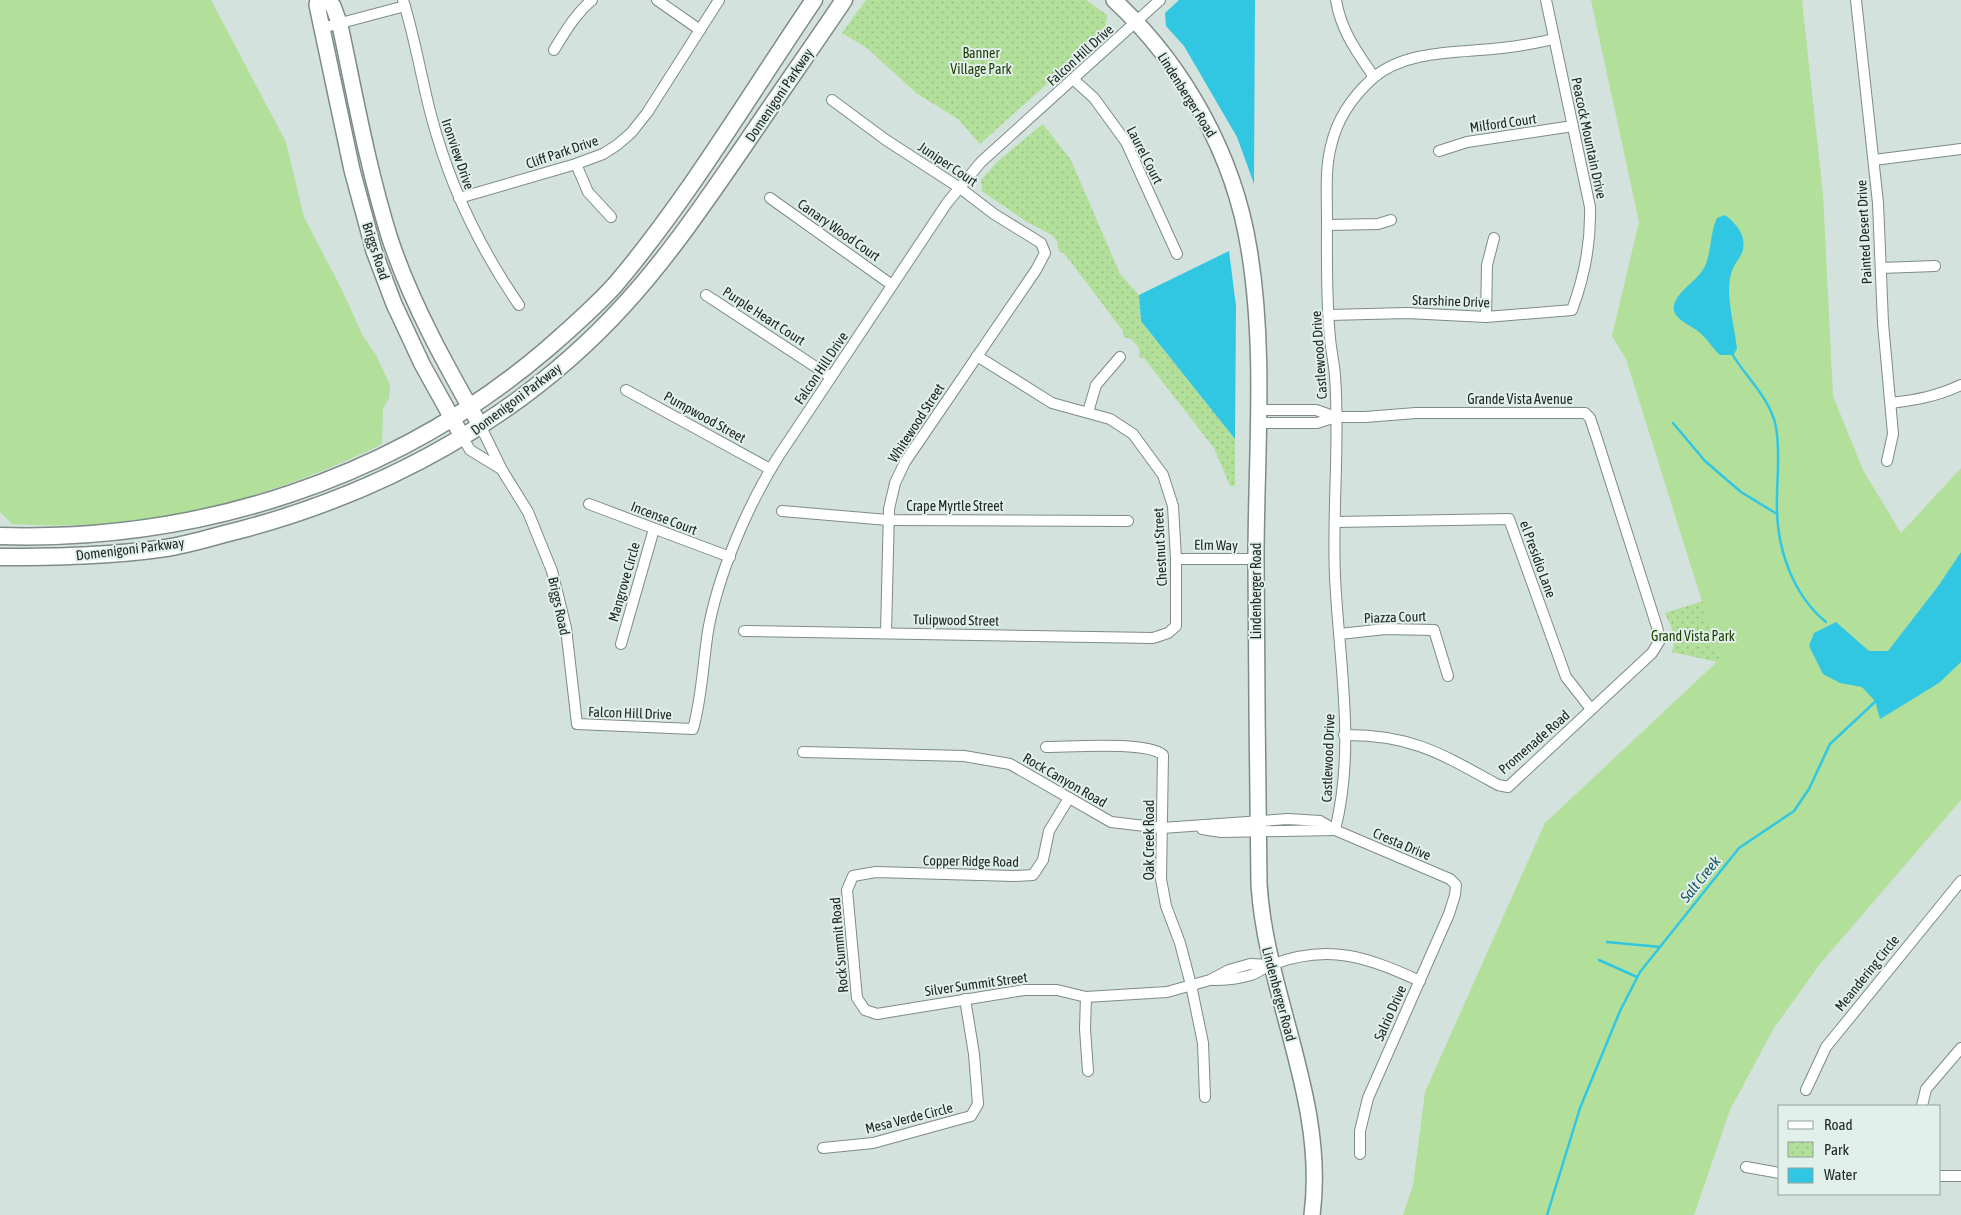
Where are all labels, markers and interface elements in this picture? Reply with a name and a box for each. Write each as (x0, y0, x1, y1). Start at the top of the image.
street label: Falcon Hill Drive (1044, 21, 1116, 89)
street label: Domenigoni Parkway (742, 45, 816, 145)
park label: Banner Village Park (950, 45, 1012, 77)
street label: Lindenberger Road (1155, 50, 1219, 140)
street label: Peacock Mountain Drive (1568, 76, 1610, 200)
street label: Milford Court (1469, 110, 1537, 136)
street label: Ironview Drive (438, 117, 478, 191)
street label: Laurel Court (1124, 124, 1166, 186)
street label: Cliff Park Drive (524, 132, 600, 172)
street label: Juniper Court (915, 138, 981, 190)
street label: Painted Desert Drive (1853, 179, 1875, 285)
street label: Canary Wood Court (795, 196, 883, 264)
street label: Briggs Road (359, 220, 393, 282)
street label: Purple Heart Court (720, 283, 808, 349)
street label: Starshine Drive (1412, 292, 1490, 310)
street label: Castlewood Drive (1308, 310, 1330, 400)
street label: Falcon Hill Drive (791, 329, 851, 407)
street label: Domenigoni Parkway (468, 360, 565, 438)
street label: Whitewood Street (885, 381, 947, 465)
street label: Pumpwood Street (661, 388, 749, 446)
street label: Grande Vista Avenue (1467, 391, 1573, 407)
street label: Incense Court (629, 498, 699, 538)
street label: Crape Myrtle Street (906, 498, 1004, 514)
street label: Chestnut Street (1150, 507, 1170, 587)
street label: el Presidio Lane (1517, 518, 1559, 600)
street label: Domenigoni Parkway (75, 534, 185, 564)
street label: Elm Way (1194, 537, 1238, 553)
street label: Mangrove Circle (605, 540, 643, 624)
street label: Lindenberger Road (1248, 543, 1264, 639)
street label: Briggs Road (545, 575, 573, 637)
street label: Piazza Court (1363, 608, 1427, 626)
street label: Tulipwood Street (913, 611, 999, 629)
park label: Grand Vista Park (1651, 628, 1735, 644)
street label: Falcon Hill Drive (588, 704, 672, 722)
street label: Promenade Road (1495, 707, 1573, 777)
street label: Castlewood Drive (1318, 713, 1338, 803)
street label: Rock Canyon Road (1020, 750, 1110, 810)
street label: Oak Creek Road (1141, 800, 1157, 880)
street label: Cresta Drive (1371, 825, 1433, 863)
street label: Copper Ridge Road (923, 852, 1019, 870)
water label: Salt Creek (1676, 852, 1724, 906)
street label: Rock Summit Road (827, 897, 851, 993)
street label: Meandering Circle (1832, 932, 1902, 1014)
street label: Lindenberger Road (1259, 945, 1299, 1043)
street label: Silver Summit Street (924, 969, 1028, 999)
street label: Salrio Drive (1371, 983, 1409, 1043)
street label: Mesa Verde Circle (864, 1099, 954, 1137)
legend (1778, 1105, 1941, 1195)
text: Road (1824, 1116, 1853, 1133)
text: Park (1824, 1141, 1849, 1158)
text: Water (1824, 1166, 1857, 1183)

